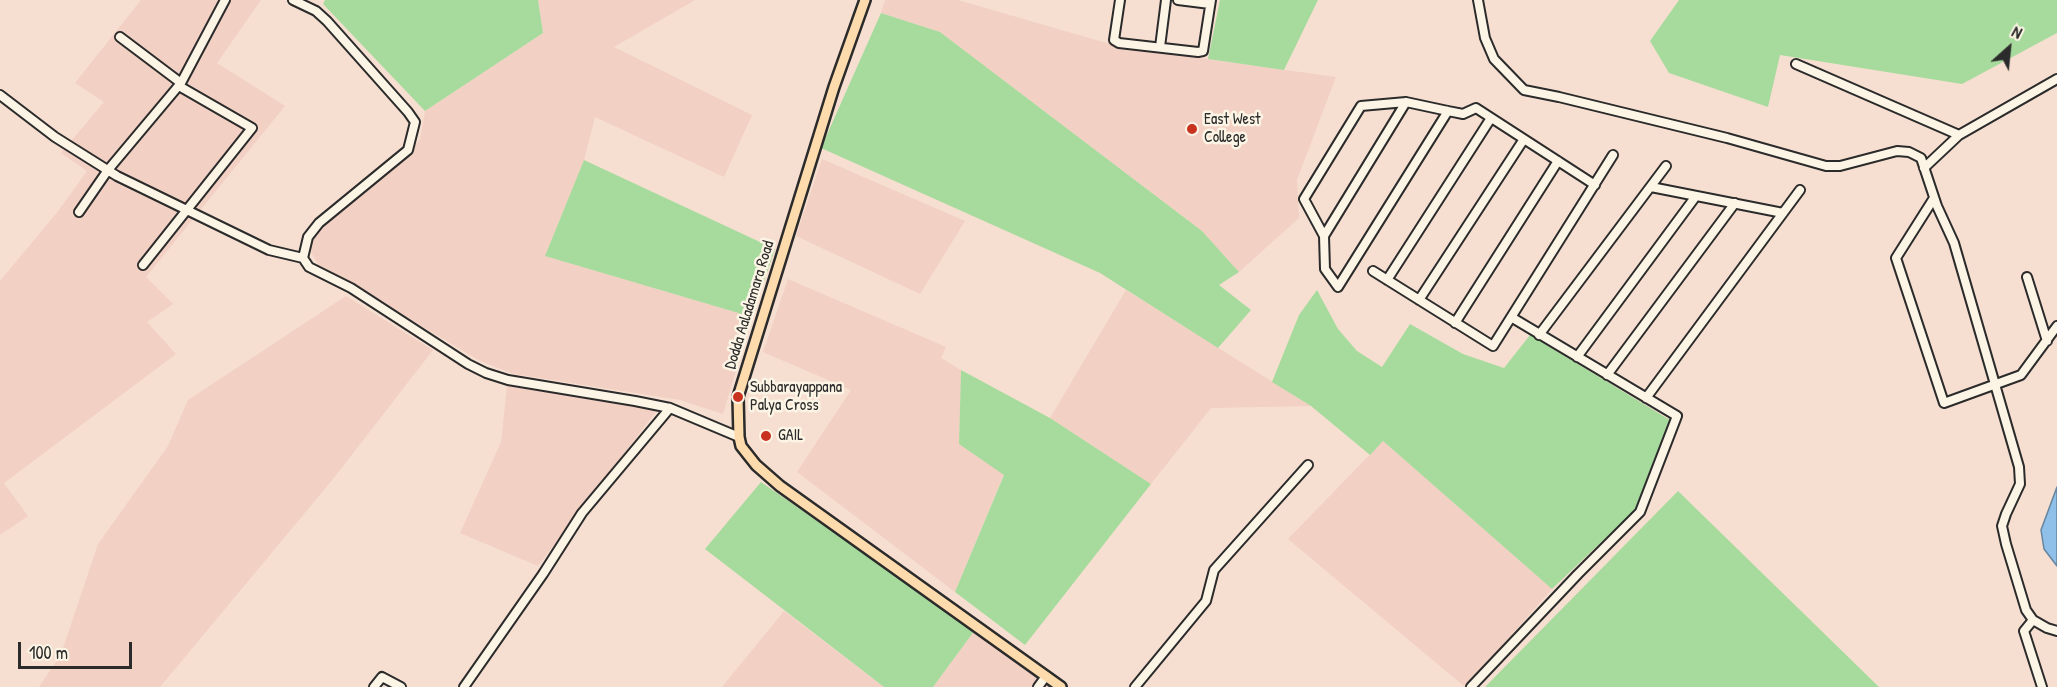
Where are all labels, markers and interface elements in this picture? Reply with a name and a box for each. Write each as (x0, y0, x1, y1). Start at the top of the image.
north arrow (1979, 18, 2039, 78)
text: N (2008, 20, 2026, 44)
place label: East West College (1204, 110, 1261, 148)
marker: East West College (1185, 122, 1199, 136)
street label: Dodda Aaladamara Road (721, 239, 779, 371)
place label: Subbarayappana Palya Cross (750, 378, 842, 416)
marker: Subbarayappana Palya Cross (731, 390, 745, 404)
place label: GAIL (778, 426, 803, 446)
marker: GAIL (759, 429, 773, 443)
scale bar (21, 630, 135, 668)
text: 100 m (29, 640, 68, 665)

